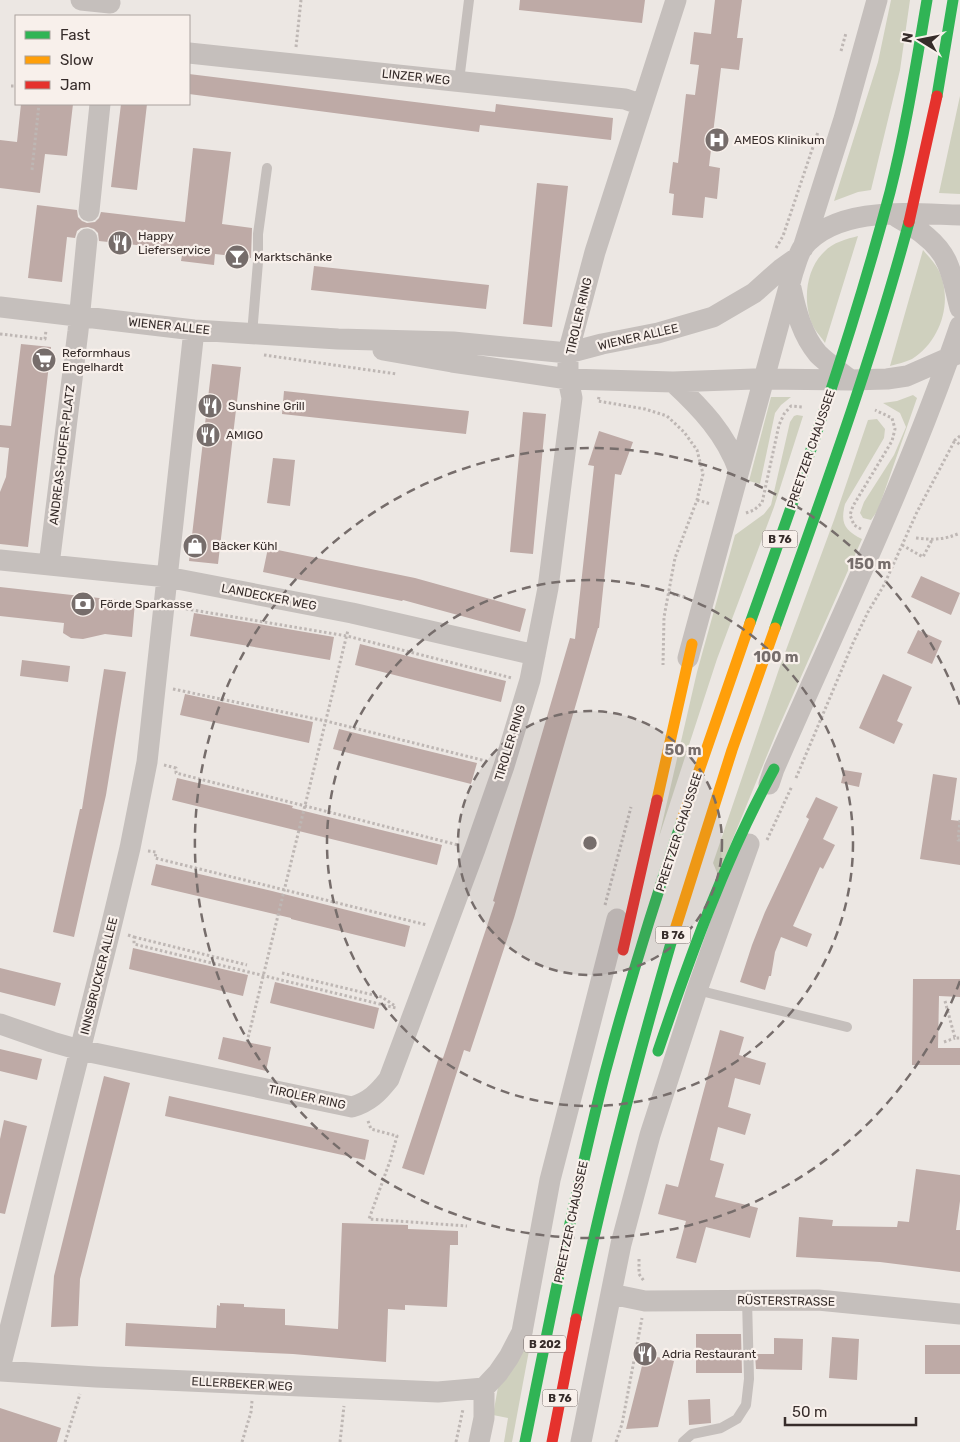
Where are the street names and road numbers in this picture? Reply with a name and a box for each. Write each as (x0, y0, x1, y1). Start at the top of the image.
street label: LINZER WEG (381, 66, 451, 88)
street label: TIROLER RING (563, 276, 595, 356)
street label: WIENER ALLEE (127, 315, 211, 337)
street label: WIENER ALLEE (596, 321, 680, 353)
street label: ANDREAS-HOFER-PLATZ (46, 384, 78, 526)
street label: PREETZER CHAUSSEE (784, 388, 838, 510)
road number: B 76 (762, 530, 798, 548)
street label: LANDECKER WEG (220, 581, 318, 613)
street label: TIROLER RING (492, 703, 528, 783)
street label: PREETZER CHAUSSEE (653, 771, 705, 893)
street label: INNSBRUCKER ALLEE (78, 916, 120, 1036)
road number: B 76 (656, 926, 690, 944)
street label: TIROLER RING (267, 1082, 347, 1112)
street label: PREETZER CHAUSSEE (551, 1160, 591, 1284)
street label: RÜSTERSTRASSE (737, 1293, 835, 1309)
road number: B 202 (524, 1336, 566, 1352)
street label: ELLERBEKER WEG (191, 1374, 293, 1394)
road number: B 76 (542, 1390, 578, 1406)

